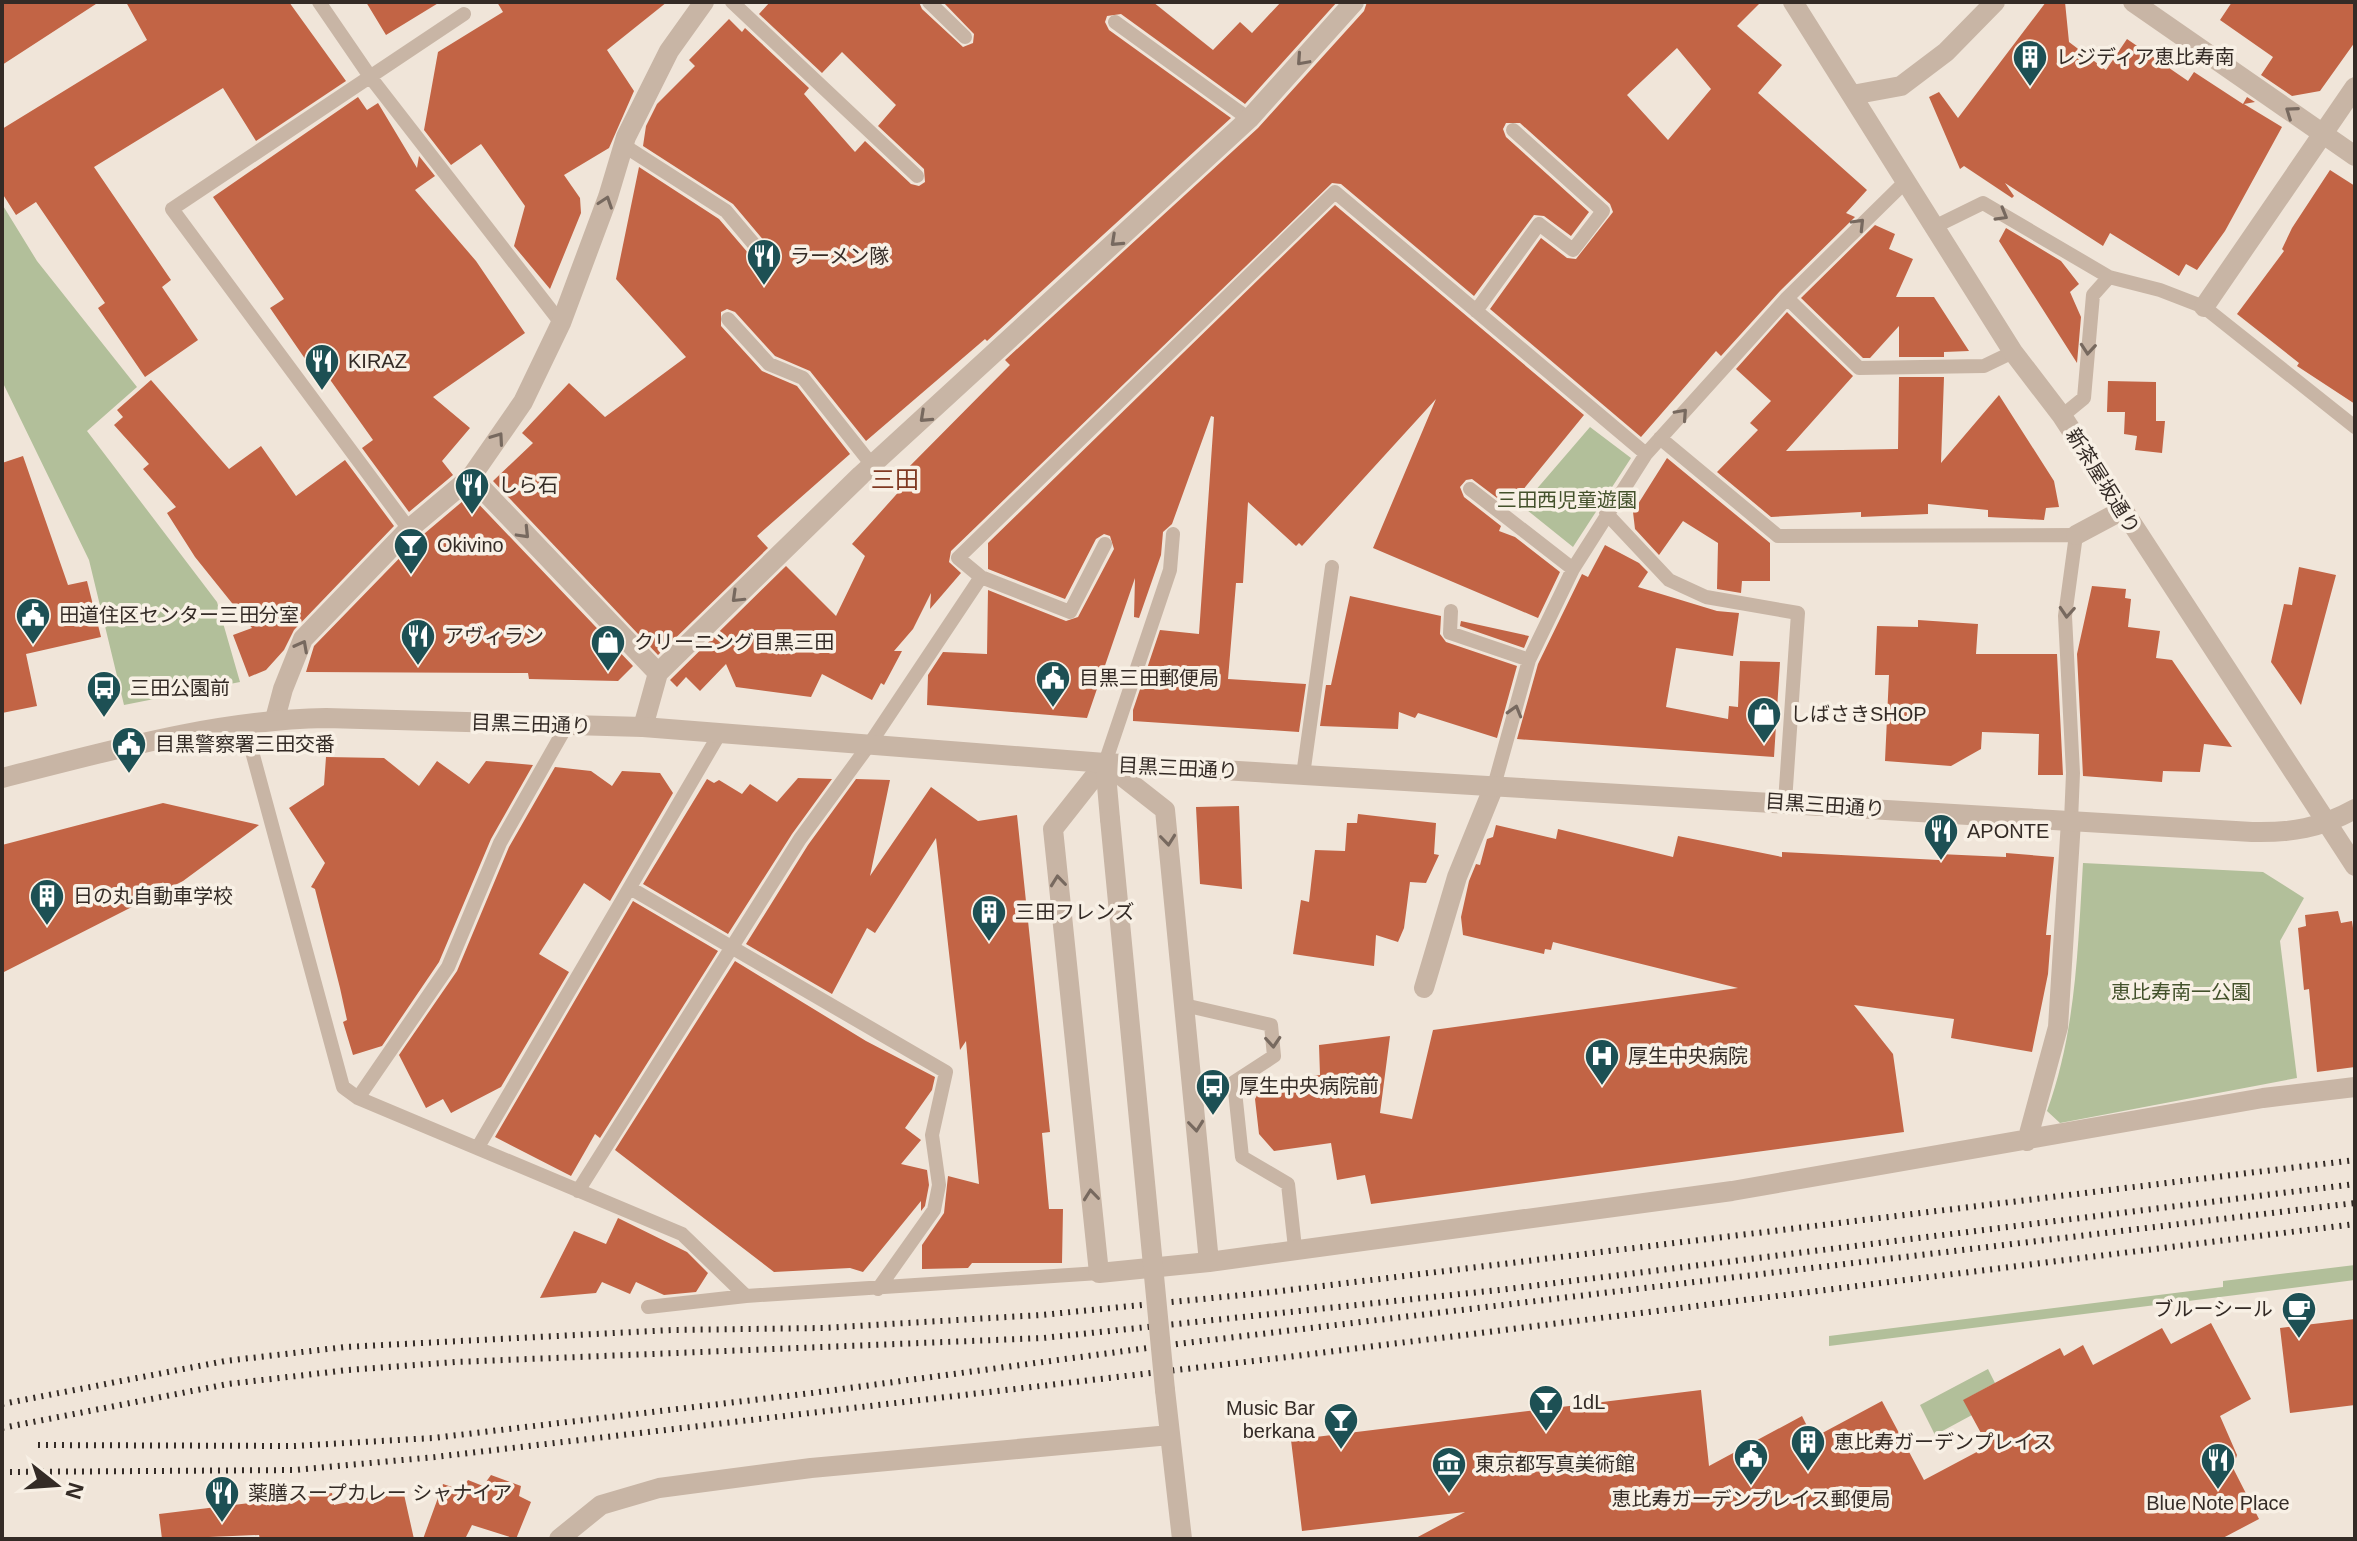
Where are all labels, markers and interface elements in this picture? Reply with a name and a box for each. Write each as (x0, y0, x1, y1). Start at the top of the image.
building icon: レジディア恵比寿南 (2011, 38, 2049, 88)
place label: レジディア恵比寿南 (2056, 46, 2235, 68)
one-way arrow (1297, 51, 1312, 66)
one-way arrow (2285, 107, 2299, 122)
one-way arrow (596, 196, 612, 210)
one-way arrow (1993, 205, 2008, 221)
one-way arrow (1850, 219, 1864, 233)
one-way arrow (1111, 232, 1125, 247)
restaurant icon: ラーメン隊 (745, 237, 783, 287)
place label: ラーメン隊 (790, 245, 889, 267)
restaurant icon: KIRAZ (303, 342, 341, 392)
one-way arrow (2080, 343, 2097, 356)
place label: KIRAZ (348, 350, 407, 372)
one-way arrow (919, 408, 934, 422)
one-way arrow (1672, 408, 1686, 423)
street label: 新茶屋坂通り (2062, 424, 2144, 538)
one-way arrow (488, 432, 503, 446)
restaurant icon: しら石 (453, 466, 491, 516)
district label: 三田 (871, 466, 919, 493)
place label: しら石 (498, 474, 558, 496)
park label: 三田西児童遊園 (1497, 489, 1637, 511)
one-way arrow (515, 524, 530, 538)
bar icon: Okivino (392, 526, 430, 576)
place label: Okivino (437, 534, 504, 556)
one-way arrow (732, 588, 746, 602)
public building icon: 田道住区センター三田分室 (14, 596, 52, 646)
place label: 田道住区センター三田分室 (59, 604, 299, 626)
one-way arrow (2059, 606, 2076, 619)
restaurant icon: アヴィラン (399, 617, 437, 667)
shop icon: クリーニング目黒三田 (589, 623, 627, 673)
place label: アヴィラン (444, 625, 544, 647)
place label: クリーニング目黒三田 (634, 631, 834, 653)
one-way arrow (292, 640, 307, 654)
public building icon: 目黒三田郵便局 (1034, 659, 1072, 709)
place label: 目黒三田郵便局 (1079, 667, 1219, 689)
bus stop icon: 三田公園前 (85, 669, 123, 719)
place label: 三田公園前 (130, 677, 230, 699)
shop icon: しばさきSHOP (1745, 695, 1783, 745)
place label: しばさきSHOP (1790, 703, 1927, 725)
one-way arrow (1506, 704, 1522, 718)
street label: 目黒三田通り (471, 711, 591, 737)
public building icon: 目黒警察署三田交番 (110, 725, 148, 775)
place label: 目黒警察署三田交番 (155, 733, 335, 755)
street label: 目黒三田通り (1118, 754, 1238, 782)
street label: 目黒三田通り (1764, 790, 1886, 820)
restaurant icon: APONTE (1922, 812, 1960, 862)
place label: APONTE (1967, 820, 2049, 842)
one-way arrow (1159, 834, 1176, 847)
one-way arrow (1050, 874, 1067, 887)
building icon: 日の丸自動車学校 (28, 877, 66, 927)
place label: 日の丸自動車学校 (73, 885, 233, 907)
building icon: 三田フレンズ (970, 893, 1008, 943)
place label: 三田フレンズ (1015, 901, 1135, 923)
park label: 恵比寿南一公園 (2111, 981, 2251, 1003)
one-way arrow (1264, 1036, 1281, 1049)
hospital icon: 厚生中央病院 (1583, 1037, 1621, 1087)
place label: 厚生中央病院 (1628, 1045, 1748, 1067)
bus stop icon: 厚生中央病院前 (1194, 1067, 1232, 1117)
place label: 厚生中央病院前 (1239, 1075, 1379, 1097)
one-way arrow (1187, 1120, 1204, 1133)
one-way arrow (1083, 1189, 1100, 1202)
cafe icon: ブルーシール (2280, 1290, 2318, 1340)
place label: ブルーシール (2153, 1298, 2273, 1320)
bar icon: 1dL (1527, 1383, 1565, 1433)
place label: 1dL (1572, 1391, 1605, 1413)
place label: Music Bar berkana (1226, 1397, 1316, 1442)
bar icon: Music Bar berkana (1322, 1401, 1360, 1451)
building icon: 恵比寿ガーデンプレイス (1789, 1423, 1827, 1473)
place label: 恵比寿ガーデンプレイス (1834, 1431, 2053, 1453)
public building icon: 恵比寿ガーデンプレイス郵便局 (1732, 1437, 1770, 1487)
restaurant icon: Blue Note Place (2199, 1441, 2237, 1491)
north arrow (16, 1445, 96, 1525)
museum icon: 東京都写真美術館 (1430, 1445, 1468, 1495)
place label: 東京都写真美術館 (1475, 1453, 1635, 1475)
restaurant icon: 薬膳スープカレー シャナイア (203, 1474, 241, 1524)
text: N (60, 1479, 89, 1502)
place label: 薬膳スープカレー シャナイア (248, 1482, 512, 1504)
place label: 恵比寿ガーデンプレイス郵便局 (1612, 1488, 1890, 1510)
place label: Blue Note Place (2146, 1492, 2290, 1514)

